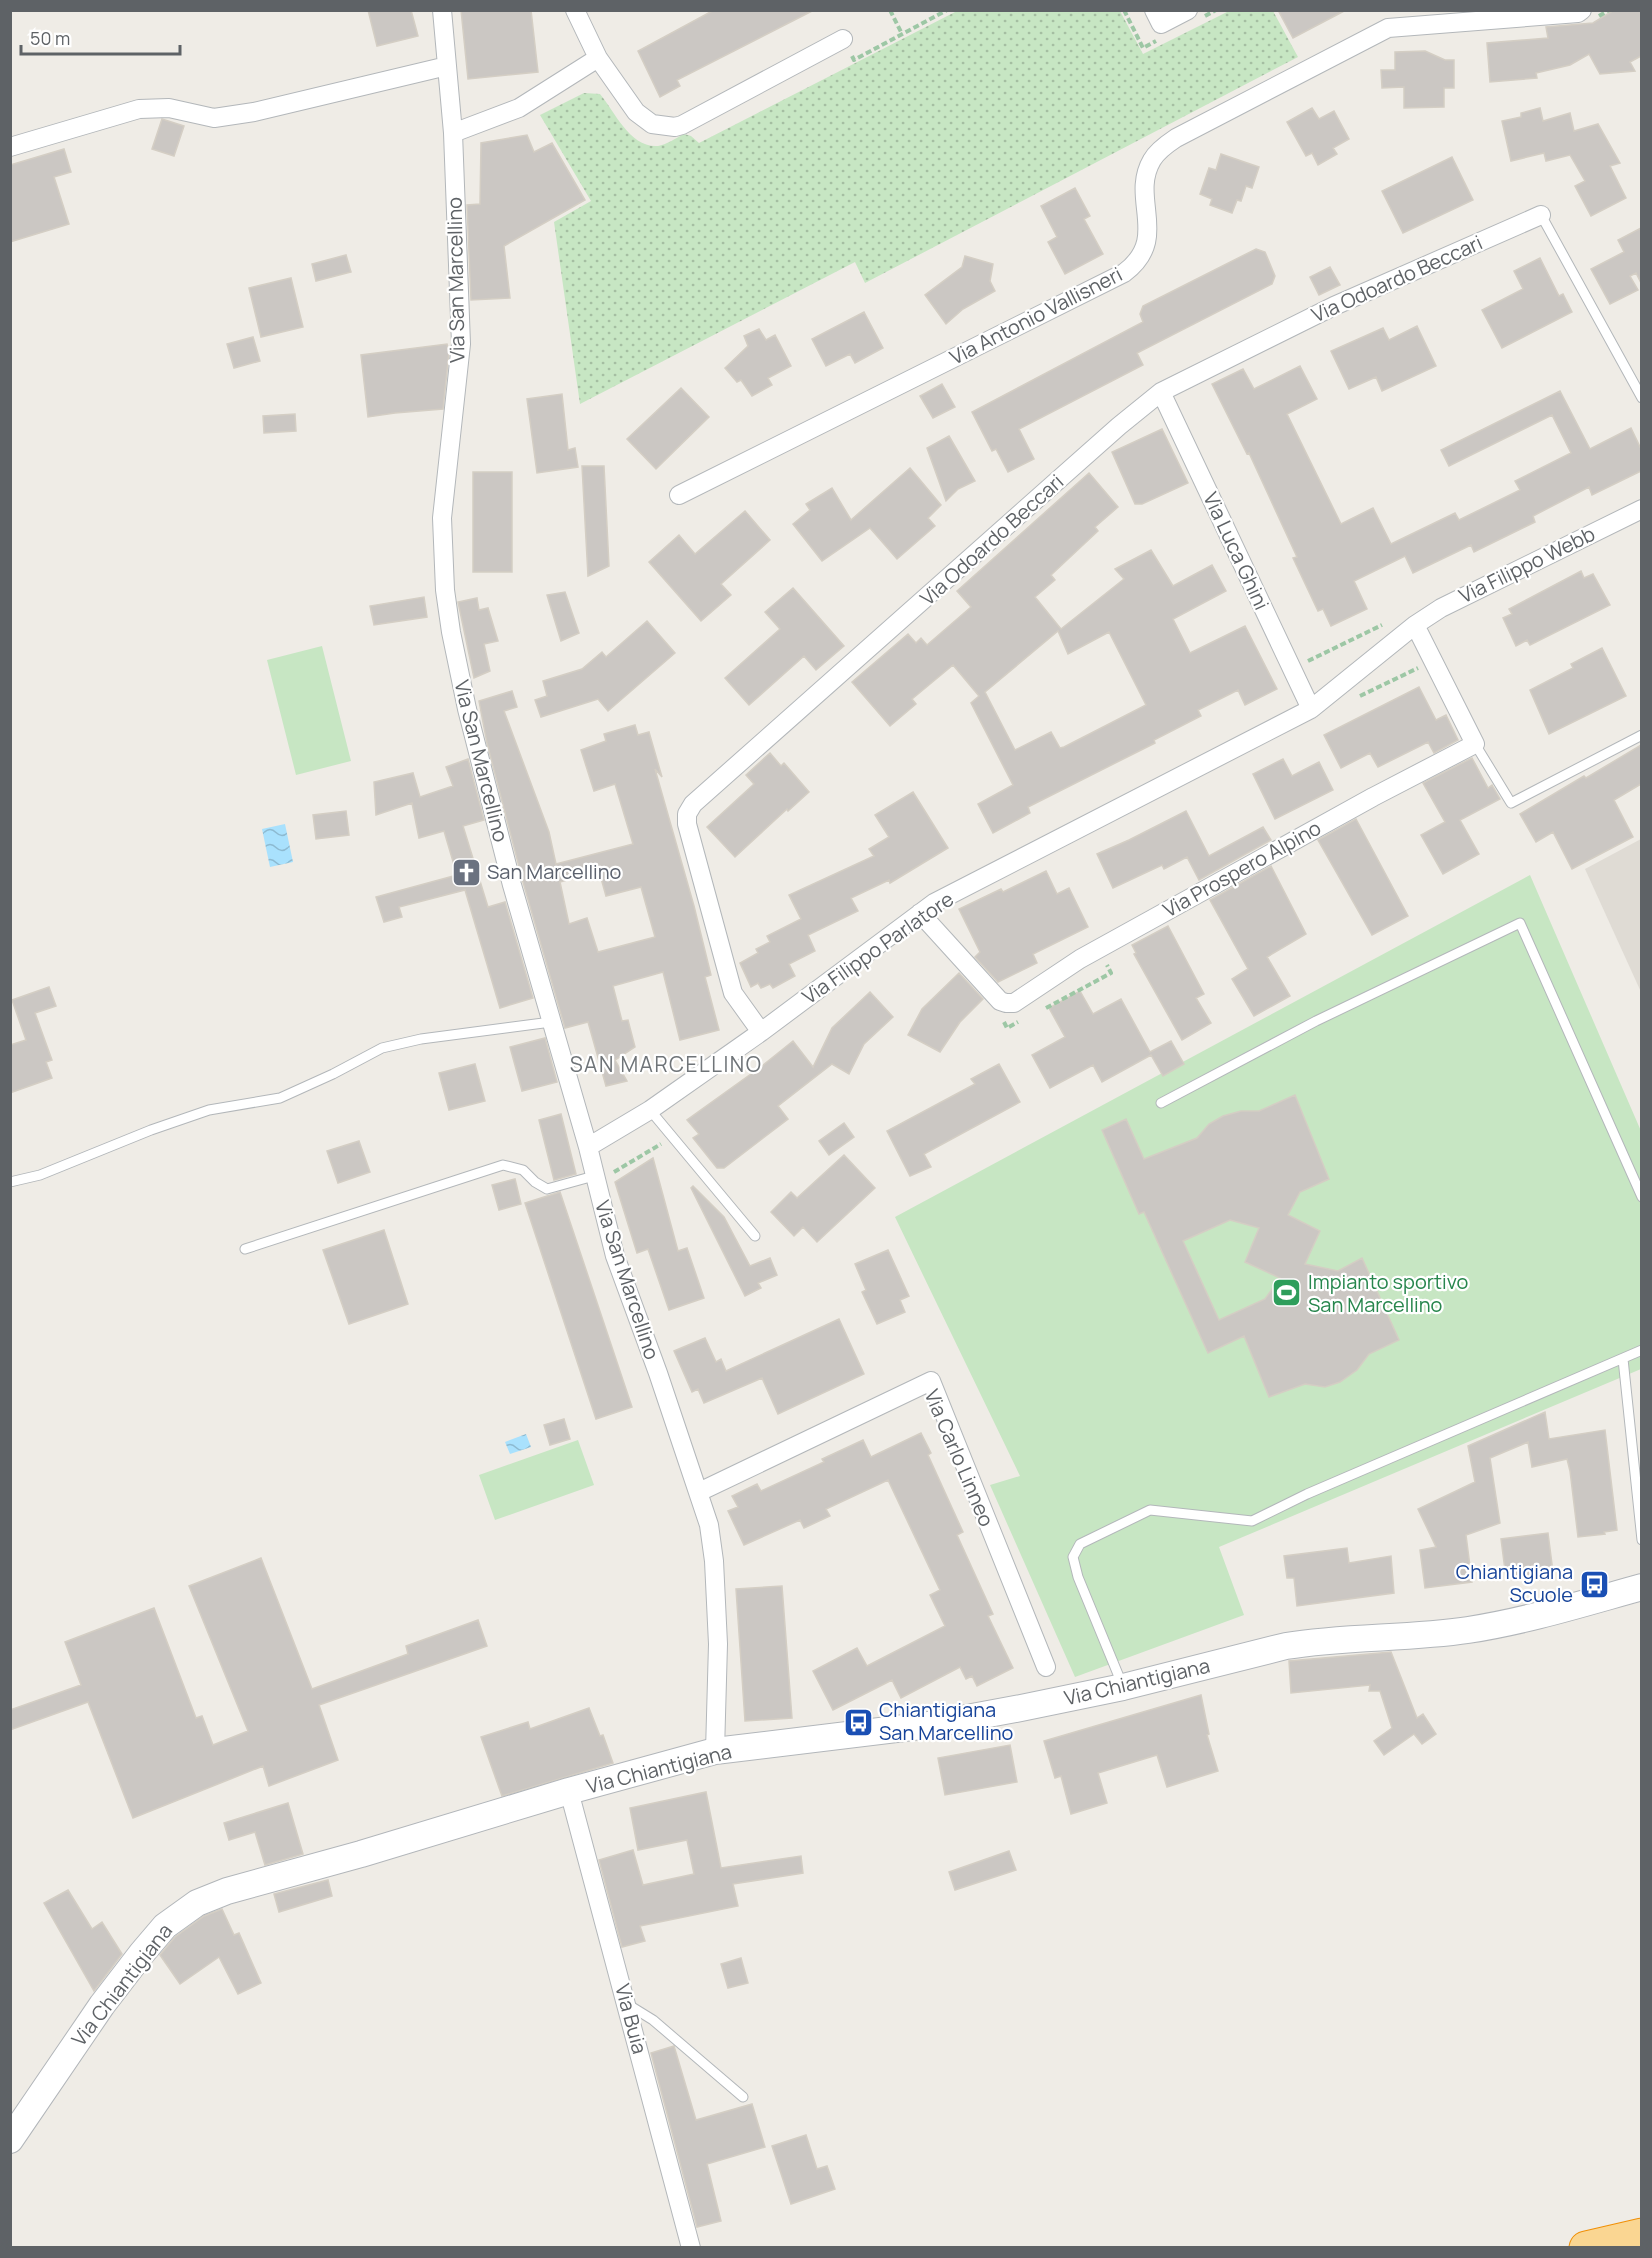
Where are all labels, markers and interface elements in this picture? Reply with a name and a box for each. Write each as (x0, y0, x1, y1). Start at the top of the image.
scale bar (21, 18, 180, 56)
text: 50 m (30, 26, 70, 50)
street label: Via San Marcellino (441, 197, 470, 363)
street label: Via Odoardo Beccari (1307, 229, 1486, 328)
street label: Via Antonio Vallisneri (945, 260, 1127, 371)
street label: Via Odoardo Beccari (914, 468, 1069, 611)
street label: Via Luca Ghini (1197, 488, 1275, 614)
street label: Via Filippo Webb (1454, 520, 1599, 609)
street label: Via San Marcellino (448, 677, 515, 845)
street label: Via Prospero Alpino (1158, 814, 1326, 923)
church icon: San Marcellino (450, 856, 482, 888)
place label: San Marcellino (487, 858, 622, 885)
street label: Via Filippo Parlatore (797, 885, 959, 1010)
district label: SAN MARCELLINO (570, 1050, 762, 1078)
street label: Via San Marcellino (589, 1197, 666, 1363)
place label: Impianto sportivo San Marcellino (1308, 1268, 1468, 1318)
sports icon: Impianto sportivo San Marcellino (1271, 1277, 1303, 1309)
street label: Via Carlo Linneo (918, 1385, 1001, 1531)
place label: Chiantigiana Scuole (1456, 1558, 1573, 1608)
bus stop icon: Chiantigiana Scuole (1578, 1568, 1610, 1600)
street label: Via Chiantigiana (1061, 1652, 1212, 1711)
place label: Chiantigiana San Marcellino (879, 1696, 1014, 1746)
bus stop icon: Chiantigiana San Marcellino (842, 1706, 874, 1738)
street label: Via Chiantigiana (584, 1737, 734, 1800)
street label: Via Chiantigiana (65, 1918, 178, 2052)
street label: Via Buia (609, 1981, 654, 2057)

